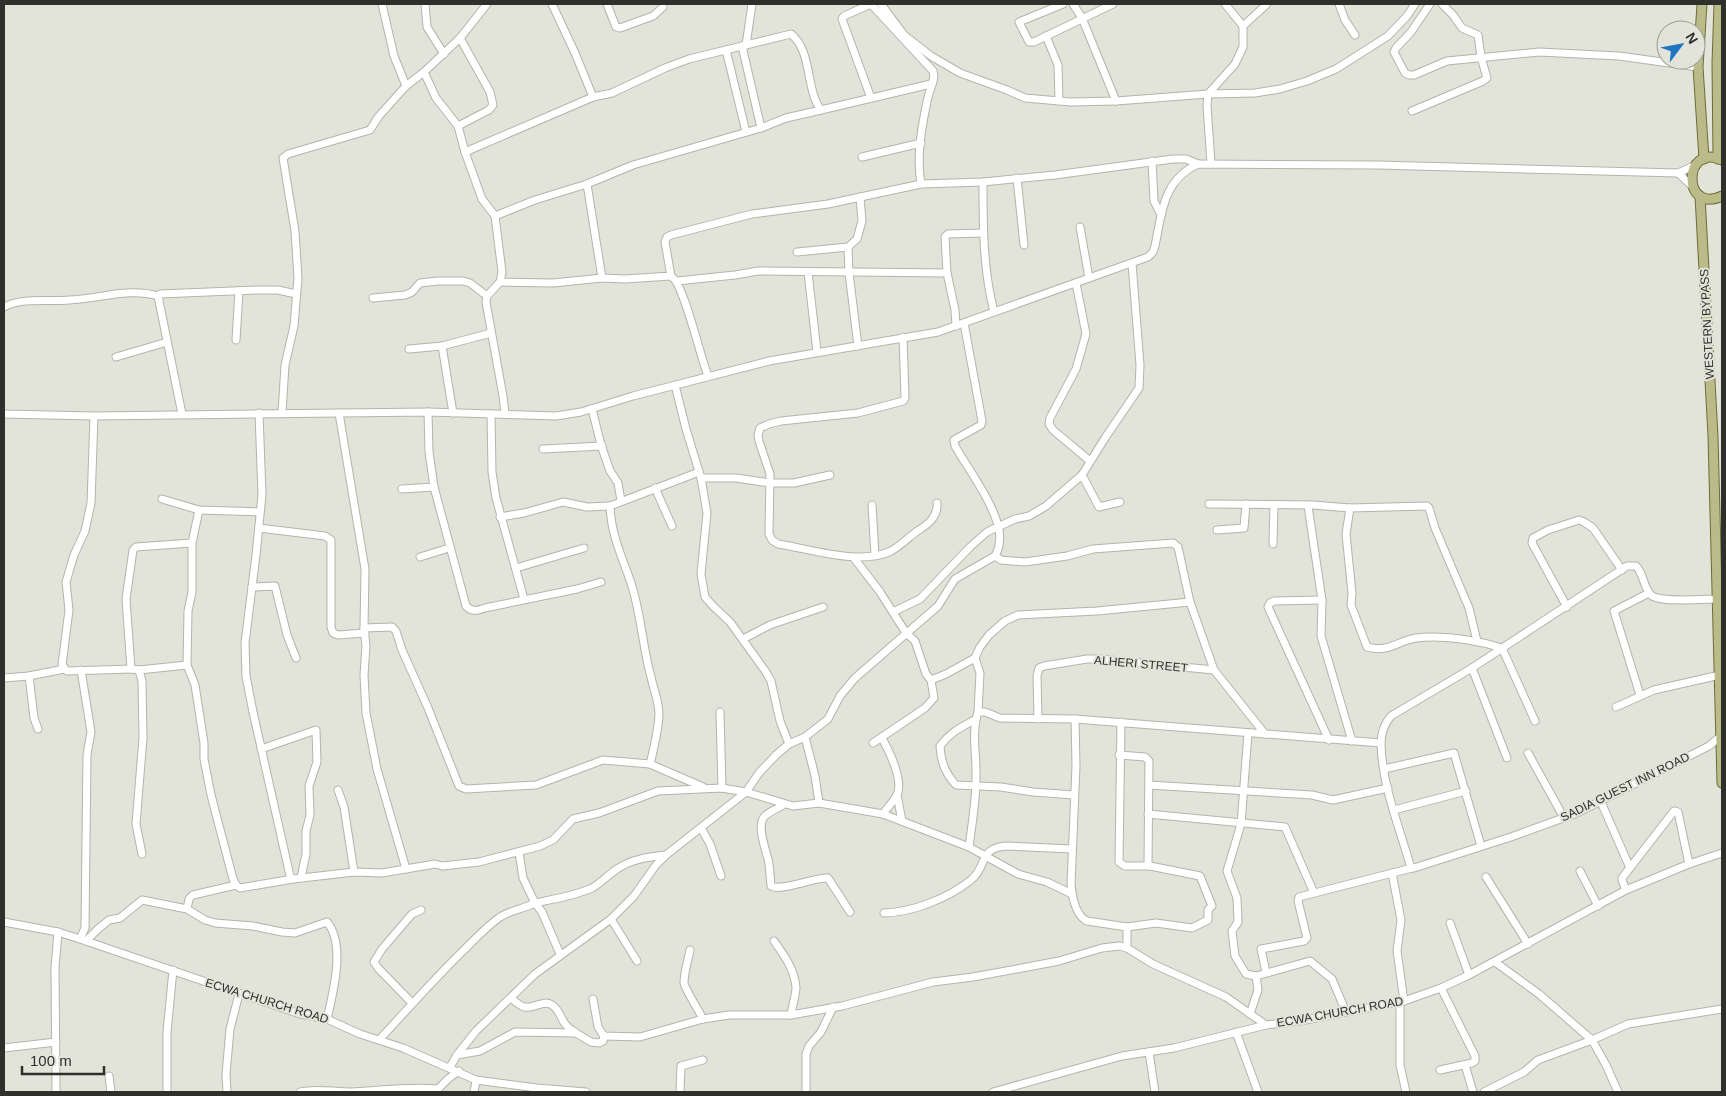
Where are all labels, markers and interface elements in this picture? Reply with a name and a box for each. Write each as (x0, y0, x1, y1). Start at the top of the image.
north arrow (1656, 20, 1706, 70)
text: N (1683, 30, 1701, 47)
street label: WESTERN BYPASS (1697, 268, 1717, 380)
street label: ALHERI STREET (1094, 653, 1189, 675)
street label: SADIA GUEST INN ROAD (1558, 749, 1692, 824)
street label: ECWA CHURCH ROAD (204, 976, 331, 1027)
street label: ECWA CHURCH ROAD (1276, 994, 1405, 1030)
scale bar (22, 1044, 105, 1076)
text: 100 m (30, 1052, 72, 1069)

